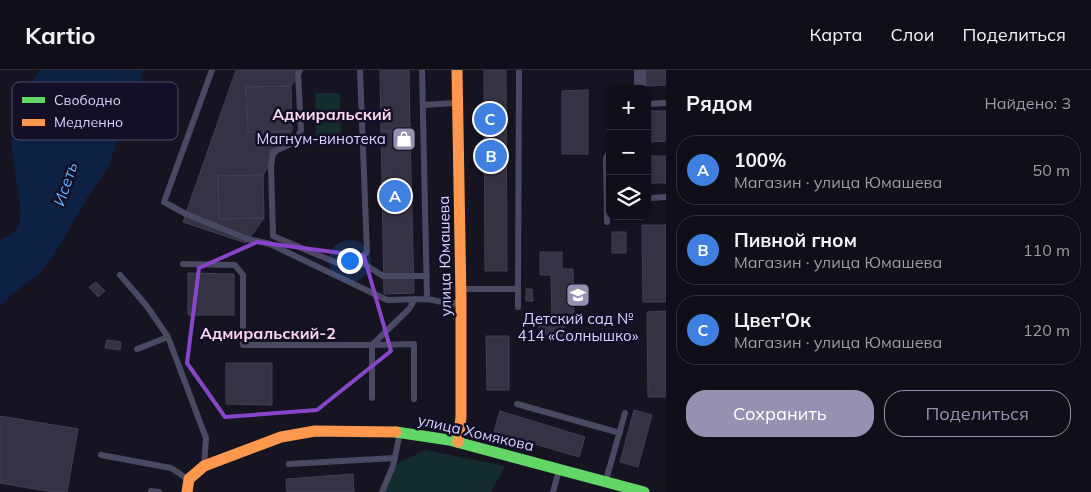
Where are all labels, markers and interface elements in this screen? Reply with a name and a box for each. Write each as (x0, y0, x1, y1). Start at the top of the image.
text: Kartio (25, 20, 96, 50)
text: Карта (810, 23, 862, 46)
text: Слои (890, 23, 935, 46)
text: Поделиться (963, 23, 1066, 46)
legend (12, 82, 178, 140)
map controls (606, 85, 651, 220)
button: + (606, 85, 651, 130)
text: Рядом (686, 90, 753, 116)
text: Свободно (54, 91, 121, 109)
text: Найдено: 3 (985, 93, 1071, 113)
pin: C (474, 100, 506, 138)
district label: Адмиральский (272, 104, 392, 124)
text: Медленно (54, 113, 123, 131)
shop icon: Магнум-винотека (391, 126, 417, 152)
place label: Магнум-винотека (256, 129, 386, 148)
button: − (606, 130, 651, 175)
pin: B (475, 137, 507, 175)
text: 100% (734, 148, 786, 172)
water label: Исеть (49, 159, 82, 208)
text: A (697, 160, 709, 180)
text: 50 m (1033, 160, 1070, 180)
text: Магазин · улица Юмашева (734, 172, 942, 192)
button: layers (606, 175, 651, 220)
pin: A (379, 177, 411, 215)
street label: улица Юмашева (434, 196, 455, 316)
text: Пивной гном (734, 228, 857, 252)
text: B (697, 240, 709, 260)
text: 110 m (1023, 240, 1070, 260)
your location (337, 248, 363, 274)
text: Магазин · улица Юмашева (734, 252, 942, 272)
school or university icon: Детский сад № 414 «Солнышко» (565, 282, 591, 308)
text: Цвет'Ок (734, 308, 811, 332)
place label: Детский сад № 414 «Солнышко» (517, 309, 639, 345)
text: C (698, 320, 708, 340)
text: 120 m (1023, 320, 1070, 340)
district label: Адмиральский-2 (200, 323, 336, 343)
text: Магазин · улица Юмашева (734, 332, 942, 352)
button: Сохранить (686, 390, 874, 437)
button: Поделиться (884, 390, 1071, 437)
street label: улица Хомякова (416, 410, 536, 455)

